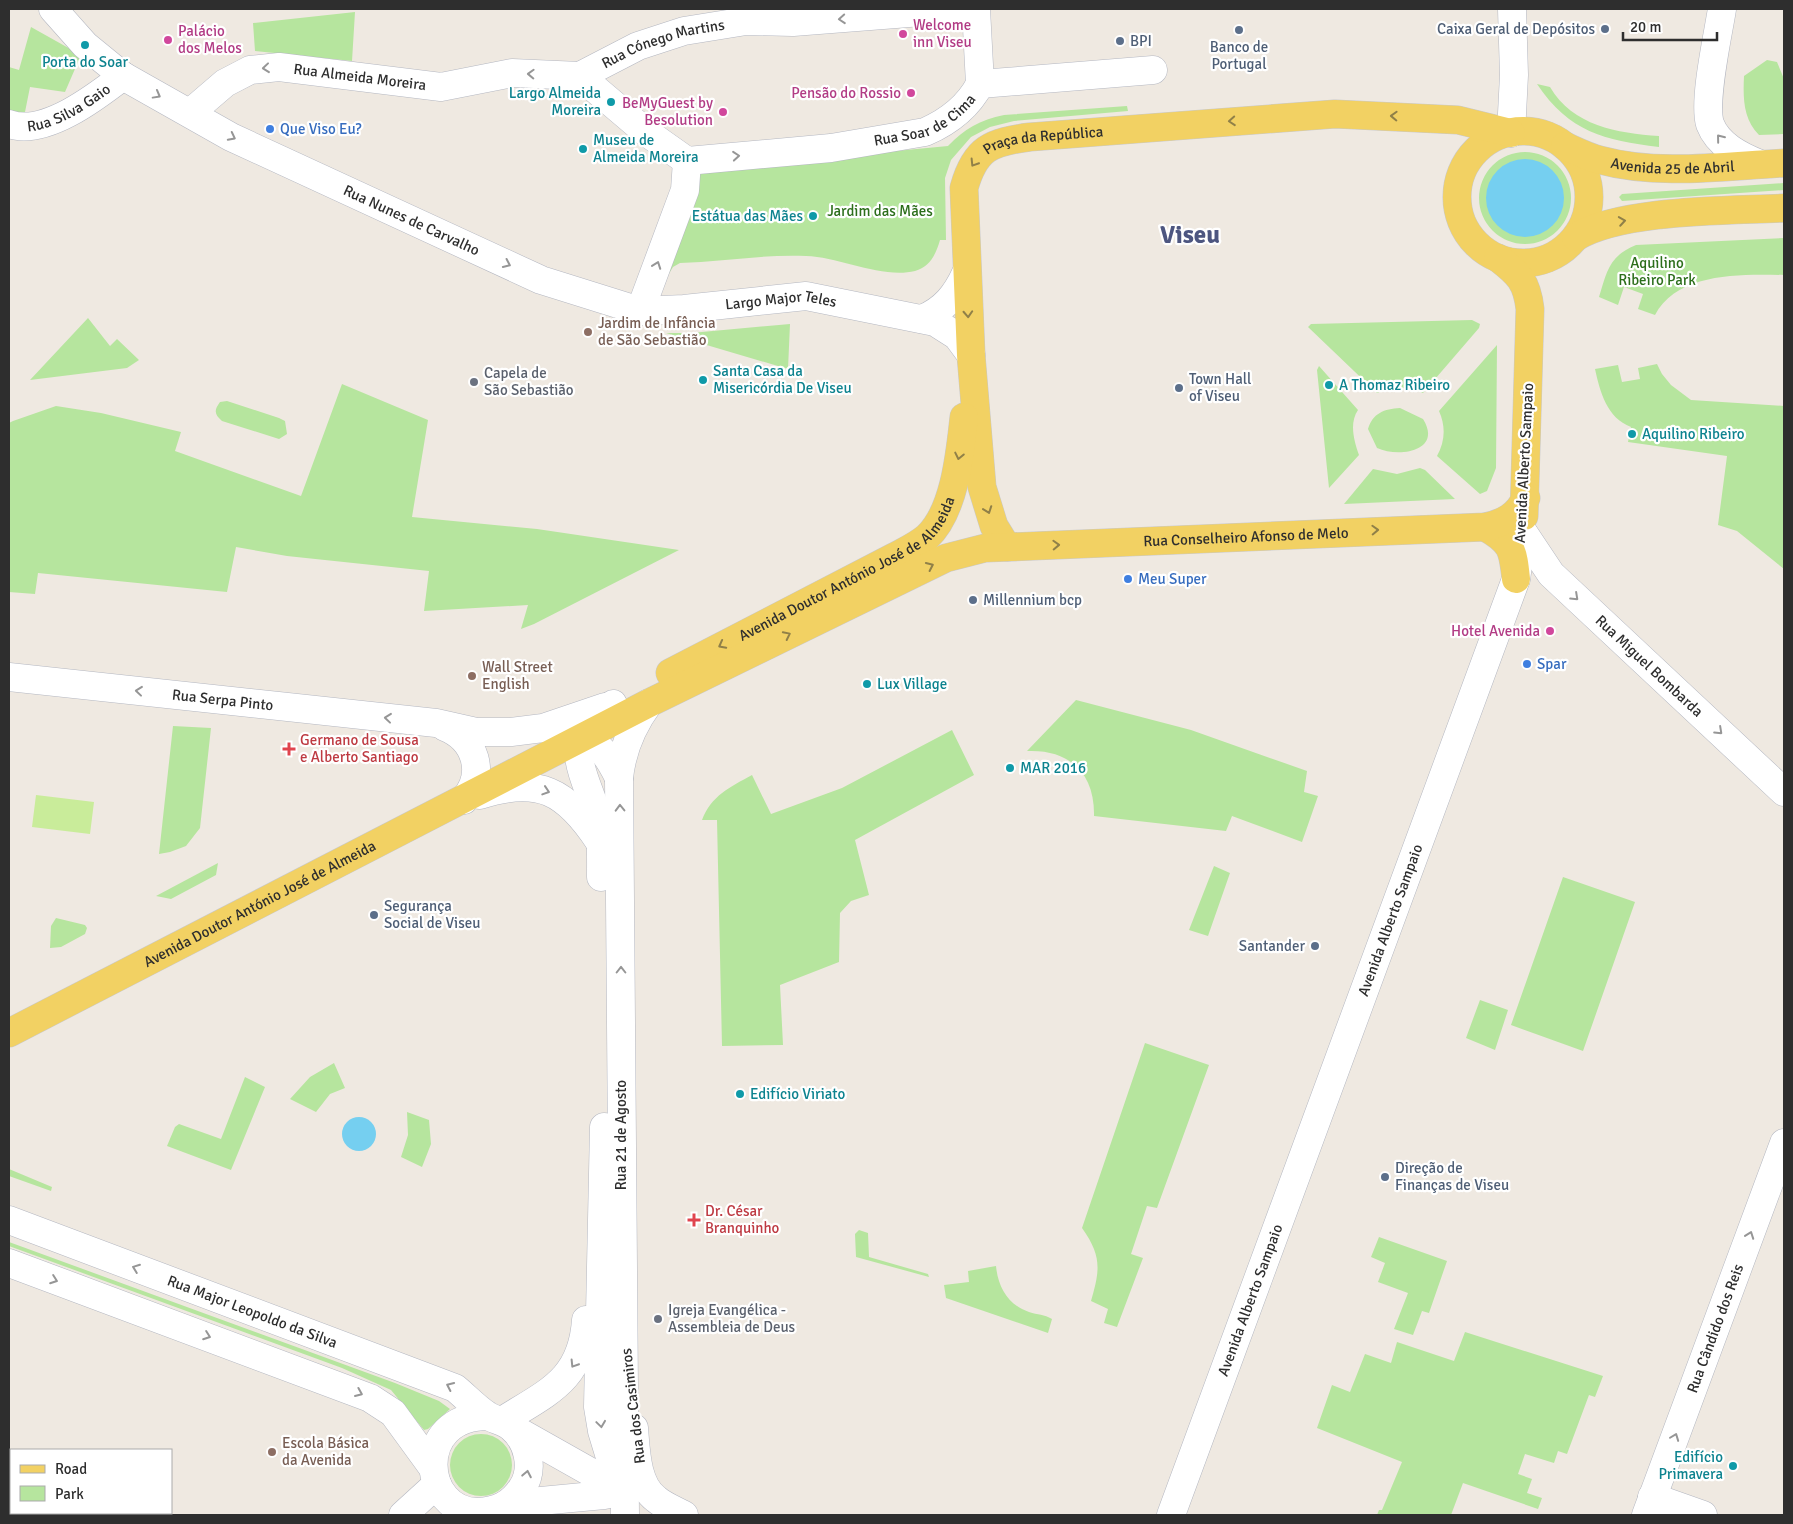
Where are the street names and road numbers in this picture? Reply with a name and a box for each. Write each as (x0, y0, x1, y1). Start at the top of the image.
street label: Rua Cónego Martins (598, 16, 726, 72)
street label: Rua Almeida Moreira (293, 60, 427, 94)
street label: Rua Silva Gaio (26, 80, 114, 136)
street label: Rua Soar de Cima (872, 91, 979, 150)
street label: Praça da República (979, 122, 1104, 158)
street label: Avenida 25 de Abril (1609, 154, 1735, 178)
street label: Rua Nunes de Carvalho (341, 181, 483, 259)
street label: Largo Major Teles (724, 287, 839, 314)
street label: Avenida Alberto Sampaio (1511, 382, 1537, 544)
street label: Avenida Doutor António José de Almeida (736, 494, 958, 645)
street label: Rua Conselheiro Afonso de Melo (1143, 524, 1349, 550)
street label: Rua Miguel Bombarda (1592, 611, 1707, 721)
street label: Rua Serpa Pinto (171, 686, 275, 714)
street label: Avenida Doutor António José de Almeida (141, 836, 379, 971)
street label: Avenida Alberto Sampaio (1354, 841, 1427, 999)
street label: Rua 21 de Agosto (612, 1080, 630, 1190)
street label: Avenida Alberto Sampaio (1214, 1222, 1286, 1379)
street label: Rua Cândido dos Reis (1683, 1261, 1748, 1395)
street label: Rua Major Leopoldo da Silva (165, 1271, 340, 1352)
street label: Rua dos Casimiros (617, 1347, 649, 1465)

